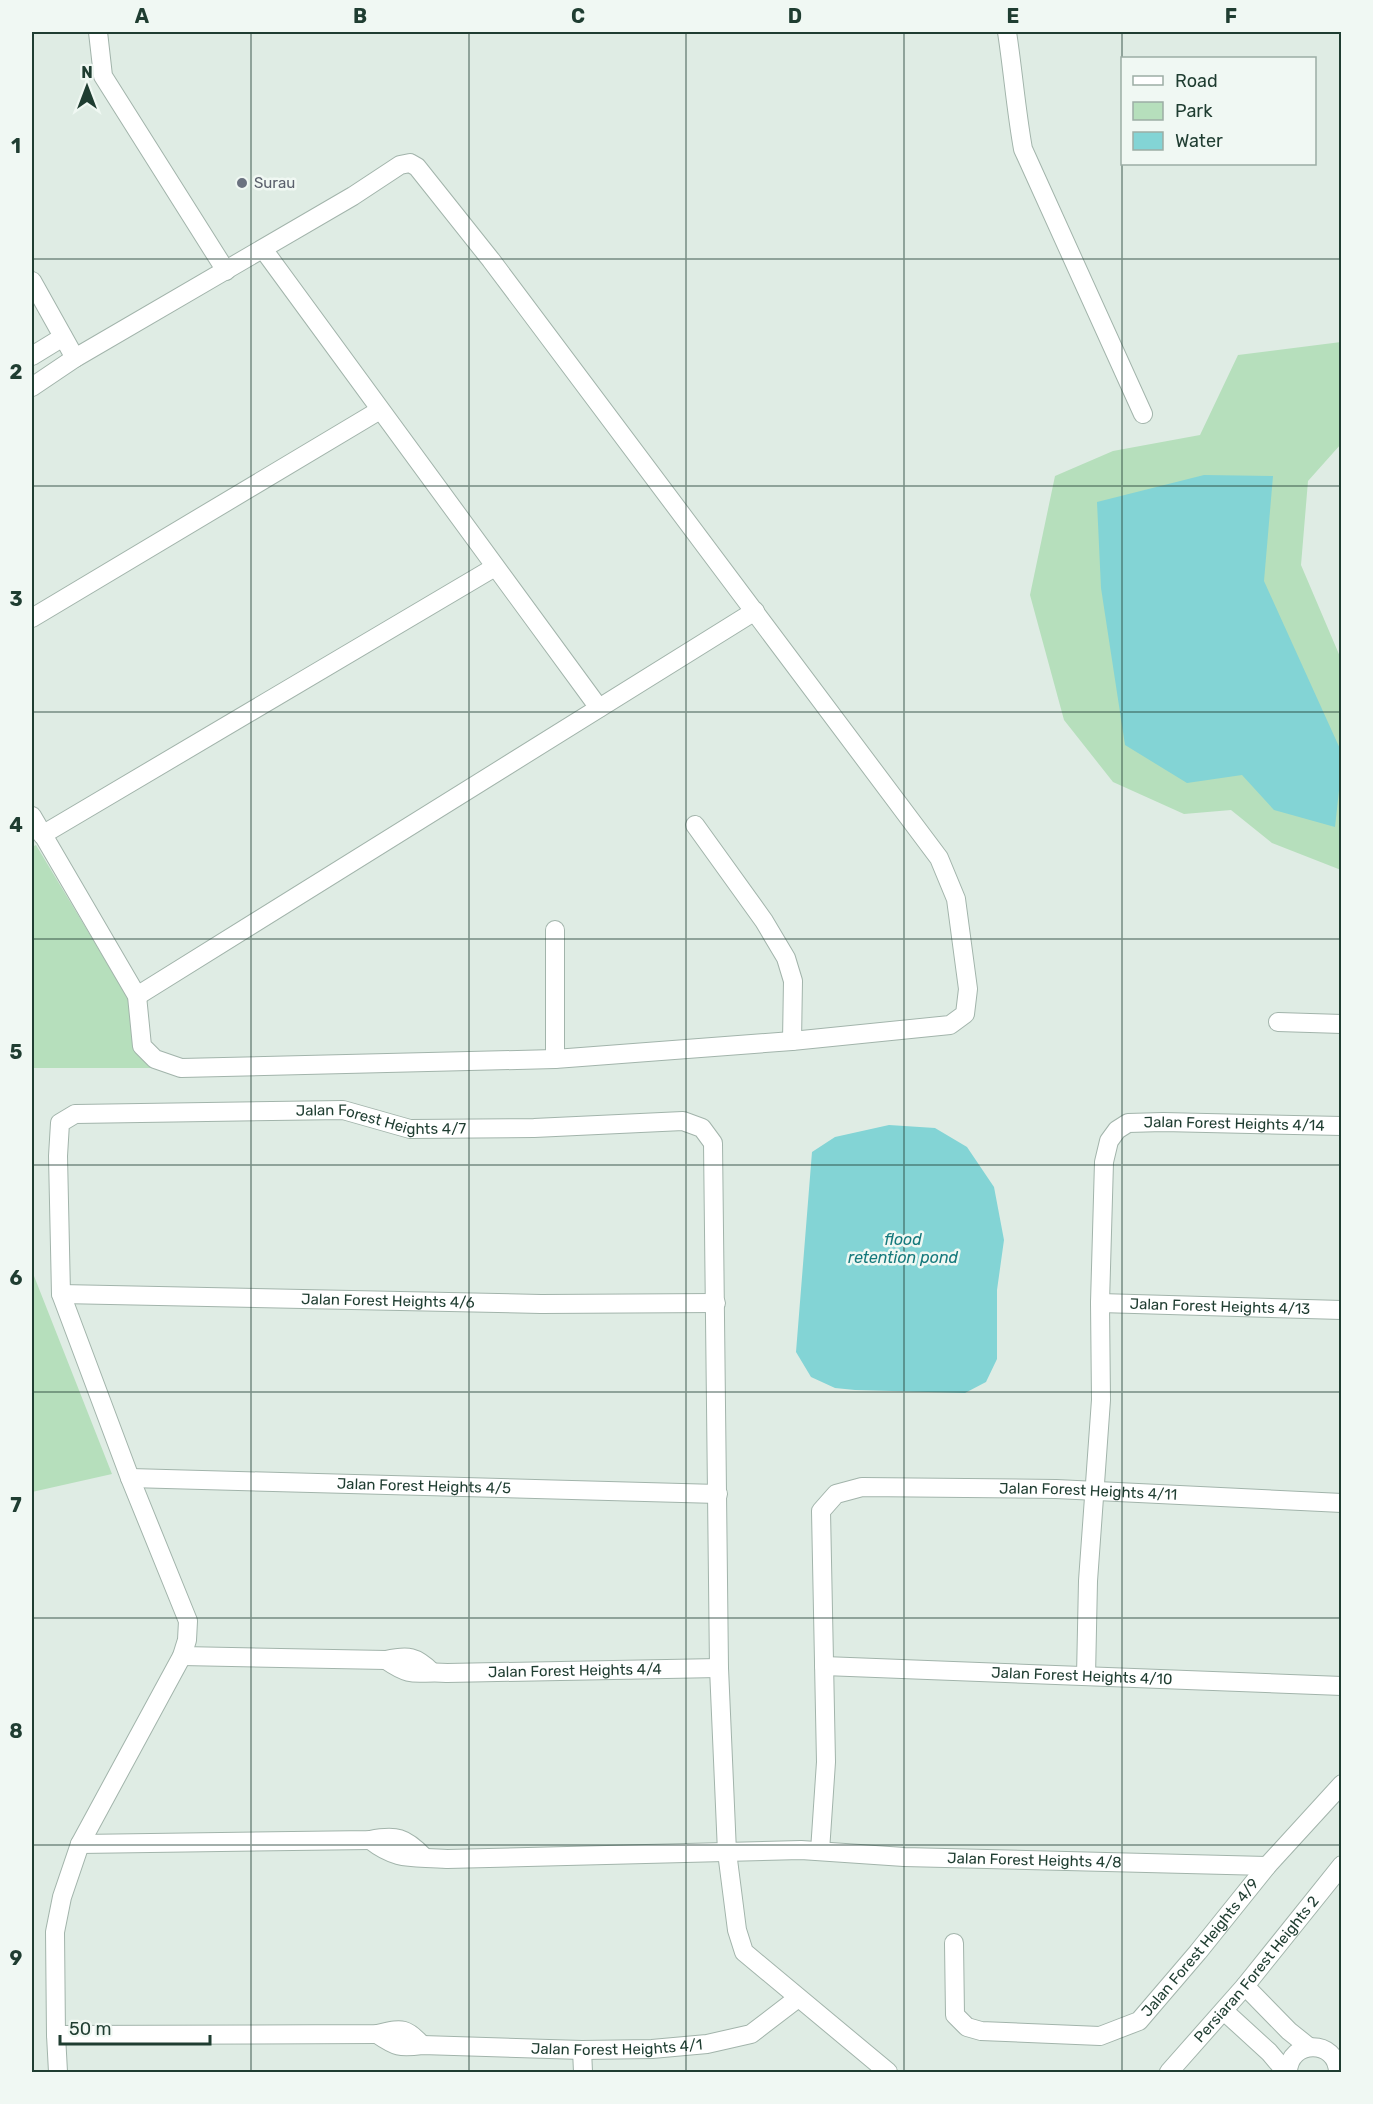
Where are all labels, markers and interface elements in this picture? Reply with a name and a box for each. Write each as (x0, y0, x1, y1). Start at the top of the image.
text: A (135, 4, 150, 28)
text: B (353, 4, 367, 28)
text: C (571, 4, 585, 28)
text: D (788, 4, 802, 28)
text: E (1007, 4, 1019, 28)
text: F (1225, 4, 1237, 28)
north arrow (57, 57, 117, 117)
legend (1121, 57, 1316, 165)
text: N (81, 63, 93, 82)
text: Road (1175, 70, 1218, 92)
text: Park (1175, 100, 1213, 122)
text: Water (1175, 130, 1223, 152)
text: 1 (11, 134, 21, 158)
place label: Surau (254, 174, 295, 192)
marker: Surau (235, 176, 249, 190)
text: 2 (10, 360, 23, 384)
text: 3 (9, 587, 23, 611)
text: 4 (9, 813, 23, 837)
text: 5 (10, 1040, 23, 1064)
street label: Jalan Forest Heights 4/7 (295, 1101, 466, 1138)
street label: Jalan Forest Heights 4/14 (1143, 1113, 1325, 1135)
water label: flood retention pond (848, 1230, 959, 1267)
text: 6 (9, 1266, 23, 1290)
street label: Jalan Forest Heights 4/6 (301, 1290, 475, 1312)
street label: Jalan Forest Heights 4/13 (1129, 1295, 1311, 1318)
street label: Jalan Forest Heights 4/5 (337, 1475, 511, 1497)
street label: Jalan Forest Heights 4/11 (999, 1479, 1178, 1504)
text: 7 (10, 1493, 22, 1517)
street label: Jalan Forest Heights 4/4 (488, 1660, 662, 1681)
street label: Jalan Forest Heights 4/10 (991, 1663, 1173, 1688)
text: 8 (9, 1719, 23, 1743)
street label: Jalan Forest Heights 4/8 (947, 1849, 1122, 1871)
street label: Jalan Forest Heights 4/9 (1138, 1875, 1263, 2020)
street label: Persiaran Forest Heights 2 (1190, 1892, 1323, 2046)
text: 9 (10, 1946, 23, 1970)
scale bar (60, 2008, 210, 2046)
text: 50 m (69, 2018, 112, 2040)
street label: Jalan Forest Heights 4/1 (531, 2035, 703, 2059)

